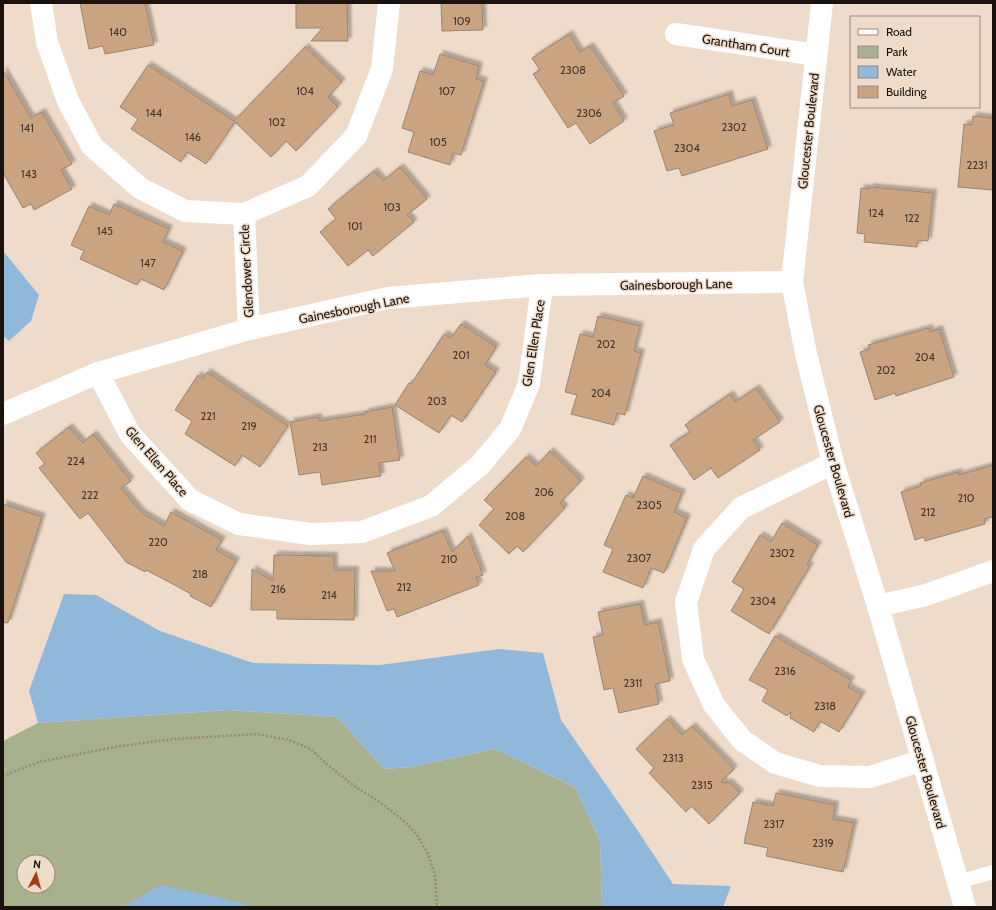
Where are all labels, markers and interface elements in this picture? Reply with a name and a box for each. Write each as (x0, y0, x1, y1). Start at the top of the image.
house number: 109 (453, 14, 471, 28)
legend (850, 16, 980, 108)
text: Road (886, 24, 912, 39)
house number: 140 (109, 25, 127, 39)
street label: Grantham Court (701, 30, 791, 60)
text: Park (886, 44, 908, 59)
house number: 2308 (560, 63, 586, 77)
text: Water (886, 64, 917, 79)
street label: Gloucester Boulevard (794, 72, 822, 190)
house number: 104 (296, 84, 314, 98)
house number: 107 (439, 84, 456, 98)
text: Building (886, 84, 928, 99)
house number: 144 (146, 106, 163, 120)
house number: 2306 (576, 106, 602, 120)
house number: 102 (268, 115, 286, 129)
house number: 2302 (721, 120, 747, 134)
house number: 141 (20, 121, 34, 135)
house number: 146 (185, 130, 201, 144)
house number: 105 (429, 135, 447, 149)
house number: 2304 (674, 141, 701, 155)
house number: 2231 (966, 158, 988, 172)
house number: 143 (21, 167, 37, 181)
house number: 103 (383, 200, 401, 214)
house number: 124 (868, 206, 884, 220)
house number: 122 (904, 211, 920, 225)
house number: 101 (348, 219, 362, 233)
house number: 145 (97, 224, 113, 238)
street label: Glendower Circle (236, 224, 256, 318)
house number: 147 (140, 256, 156, 270)
street label: Gainesborough Lane (620, 275, 733, 293)
street label: Gainesborough Lane (297, 289, 411, 327)
street label: Glen Ellen Place (518, 298, 548, 388)
house number: 202 (596, 337, 616, 351)
house number: 201 (452, 348, 470, 362)
house number: 204 (915, 350, 936, 364)
house number: 202 (876, 363, 896, 377)
house number: 204 (591, 386, 612, 400)
house number: 203 (427, 394, 447, 408)
street label: Gloucester Boulevard (810, 403, 858, 519)
house number: 221 (200, 409, 216, 423)
house number: 219 (241, 419, 257, 433)
street label: Glen Ellen Place (122, 423, 192, 500)
house number: 211 (364, 432, 376, 446)
house number: 213 (312, 440, 328, 454)
house number: 224 (67, 454, 86, 468)
house number: 206 (534, 485, 554, 499)
house number: 222 (81, 488, 99, 502)
house number: 210 (957, 491, 975, 505)
house number: 2305 (636, 498, 662, 512)
house number: 212 (920, 505, 936, 519)
house number: 208 (505, 509, 525, 523)
house number: 220 (148, 535, 168, 549)
house number: 2302 (769, 546, 795, 560)
house number: 2307 (627, 551, 652, 565)
house number: 210 (440, 552, 458, 566)
house number: 218 (192, 567, 208, 581)
house number: 212 (396, 580, 412, 594)
house number: 216 (270, 582, 286, 596)
house number: 214 (321, 588, 337, 602)
house number: 2304 (750, 594, 777, 608)
house number: 2316 (774, 664, 796, 678)
house number: 2311 (624, 676, 642, 690)
house number: 2318 (814, 699, 836, 713)
street label: Gloucester Boulevard (902, 714, 950, 830)
house number: 2313 (662, 751, 684, 765)
house number: 2315 (691, 778, 713, 792)
house number: 2317 (764, 817, 785, 831)
house number: 2319 (812, 836, 834, 850)
north arrow (16, 854, 56, 894)
text: N (32, 857, 42, 871)

